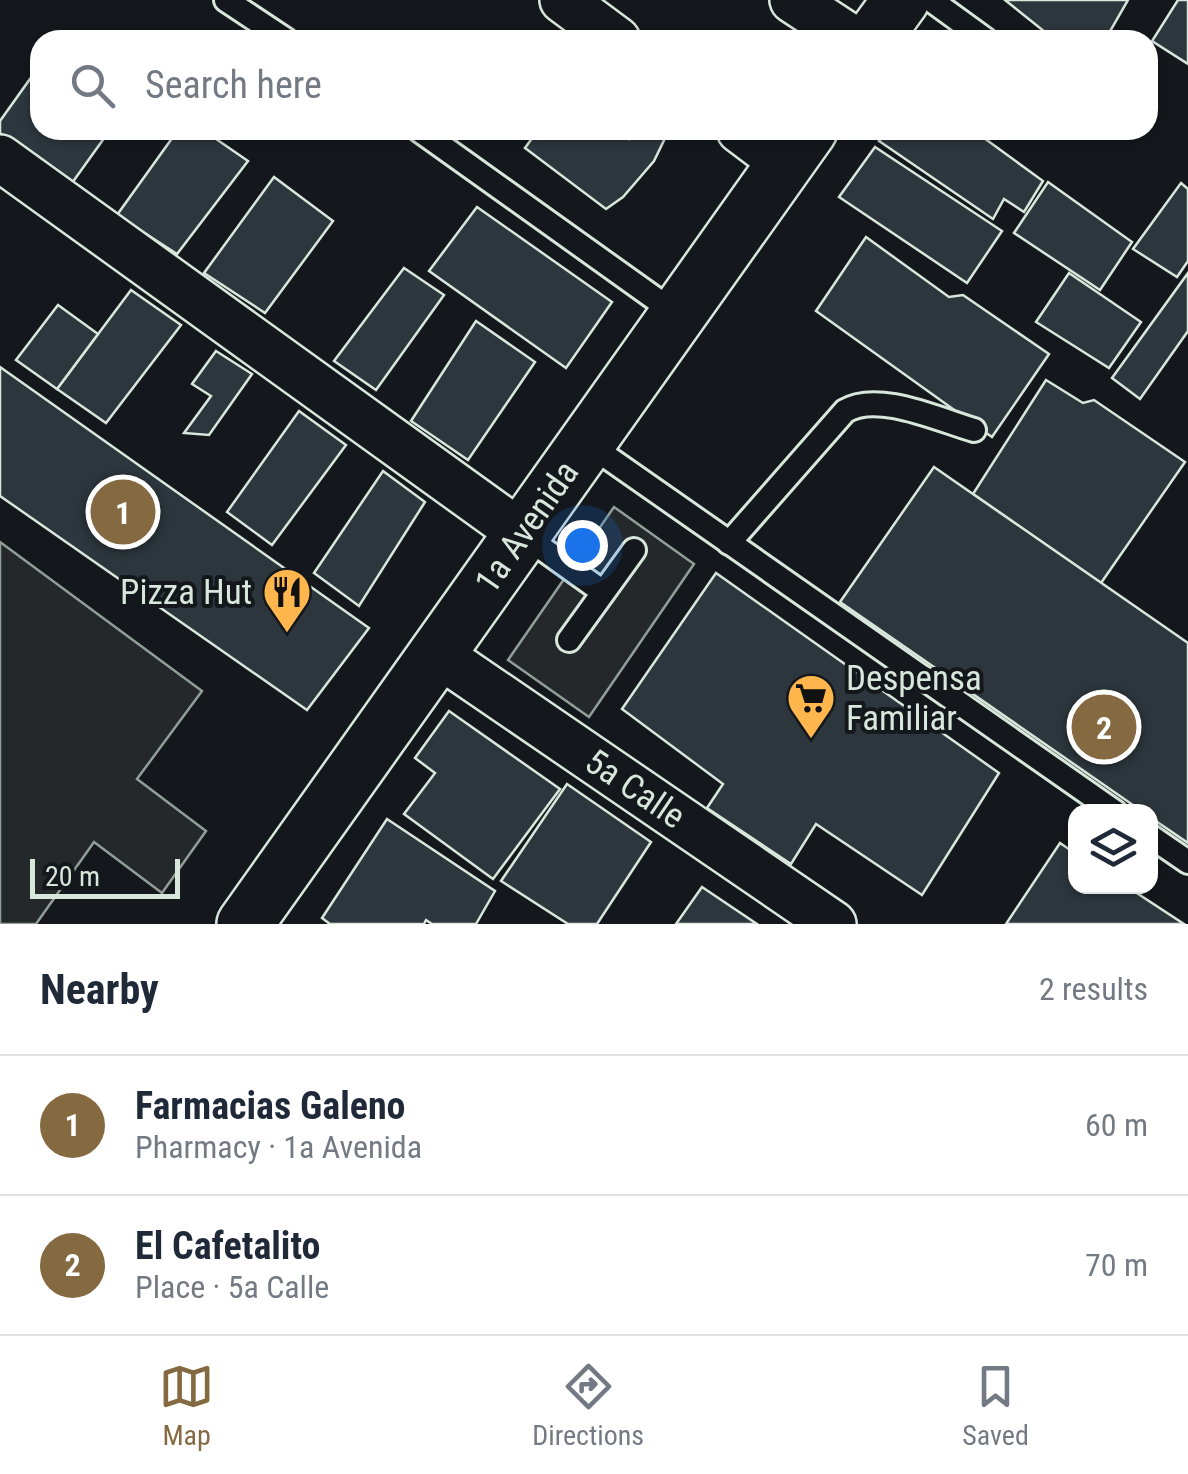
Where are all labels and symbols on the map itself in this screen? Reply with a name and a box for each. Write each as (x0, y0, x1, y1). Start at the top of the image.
street label: 1a Avenida (467, 453, 587, 601)
pin: 1 (90, 474, 156, 550)
your location (557, 520, 608, 571)
restaurant icon: Pizza Hut (261, 566, 313, 634)
place label: Pizza Hut (120, 572, 252, 613)
place label: Despensa Familiar (846, 658, 982, 739)
supermarket icon: Despensa Familiar (785, 672, 837, 740)
pin: 2 (1072, 690, 1136, 764)
street label: 5a Calle (577, 741, 693, 837)
scale bar (30, 854, 180, 898)

